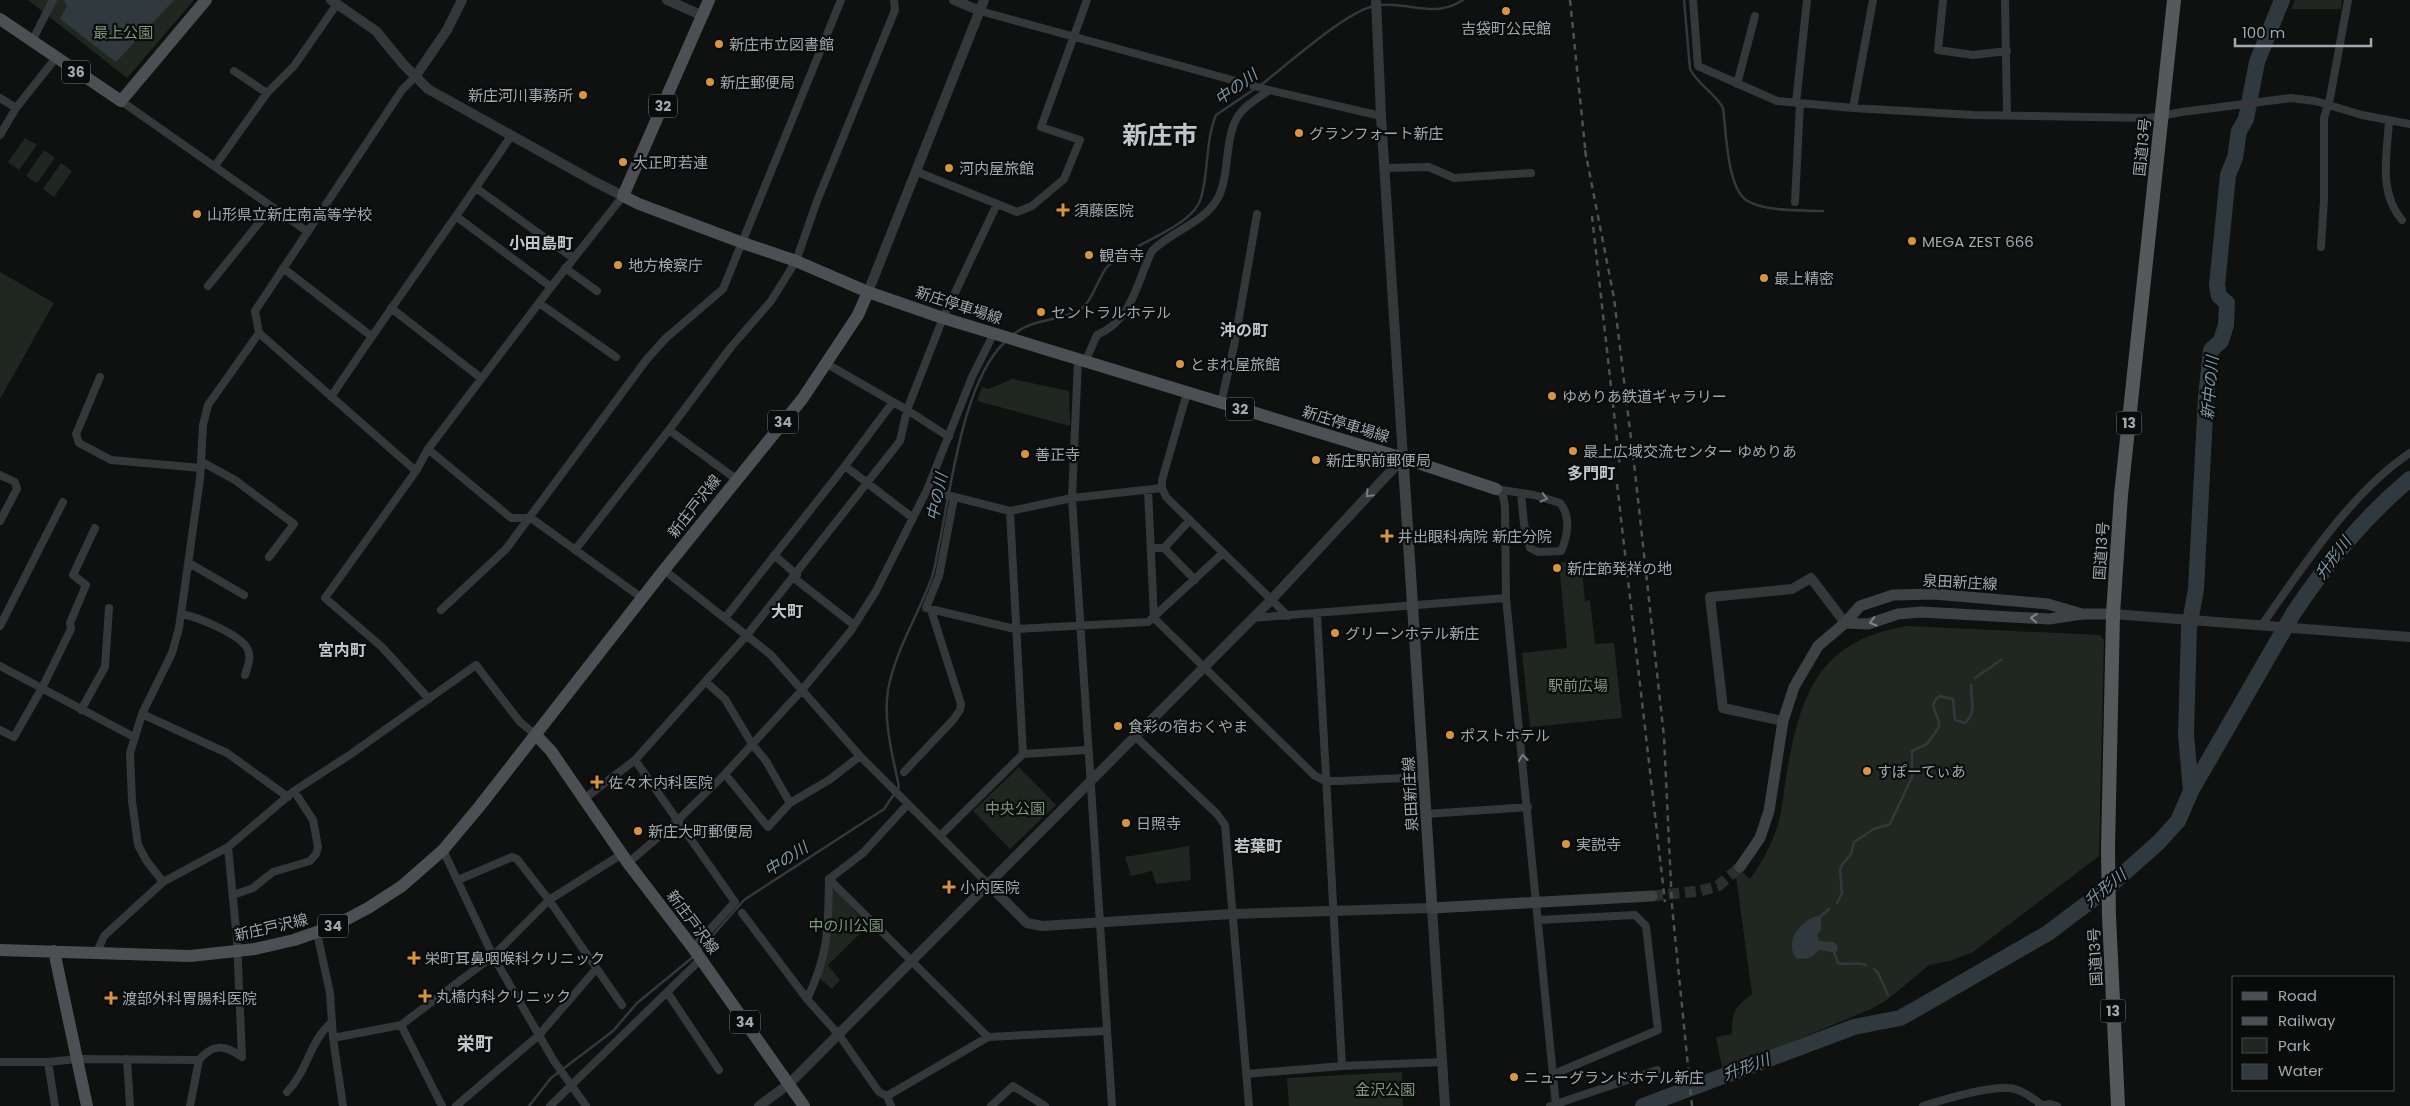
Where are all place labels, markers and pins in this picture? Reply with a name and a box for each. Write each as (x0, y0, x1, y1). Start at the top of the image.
marker: 吉袋町公民館 (1500, 5, 1512, 17)
place label: 吉袋町公民館 (1461, 18, 1551, 39)
place label: 新庄市立図書館 (729, 34, 834, 55)
marker: 新庄市立図書館 (713, 38, 725, 50)
place label: 新庄郵便局 (720, 72, 795, 93)
marker: 新庄郵便局 (704, 76, 716, 88)
place label: 新庄河川事務所 (468, 85, 573, 106)
marker: 新庄河川事務所 (577, 89, 589, 101)
place label: グランフォート新庄 (1309, 123, 1444, 144)
marker: グランフォート新庄 (1293, 127, 1305, 139)
place label: 大正町若連 (633, 152, 708, 173)
marker: 大正町若連 (617, 156, 629, 168)
place label: 河内屋旅館 (959, 158, 1034, 179)
marker: 河内屋旅館 (943, 162, 955, 174)
place label: 須藤医院 (1074, 200, 1134, 221)
marker: 須藤医院 (1056, 203, 1070, 217)
place label: 山形県立新庄南高等学校 (207, 204, 372, 225)
marker: 山形県立新庄南高等学校 (191, 208, 203, 220)
place label: MEGA ZEST 666 (1922, 231, 2034, 252)
marker: MEGA ZEST 666 (1906, 235, 1918, 247)
place label: 観音寺 (1099, 245, 1144, 266)
marker: 観音寺 (1083, 249, 1095, 261)
place label: 地方検察庁 (628, 255, 703, 276)
marker: 地方検察庁 (612, 259, 624, 271)
place label: 最上精密 (1774, 268, 1834, 289)
marker: 最上精密 (1758, 272, 1770, 284)
place label: セントラルホテル (1051, 302, 1171, 323)
marker: セントラルホテル (1035, 306, 1047, 318)
place label: とまれ屋旅館 (1190, 354, 1280, 375)
marker: とまれ屋旅館 (1174, 358, 1186, 370)
place label: ゆめりあ鉄道ギャラリー (1562, 386, 1727, 407)
marker: ゆめりあ鉄道ギャラリー (1546, 390, 1558, 402)
place label: 最上広域交流センター ゆめりあ (1583, 441, 1797, 462)
place label: 善正寺 (1035, 444, 1080, 465)
marker: 最上広域交流センター ゆめりあ (1567, 445, 1579, 457)
marker: 善正寺 (1019, 448, 1031, 460)
place label: 新庄駅前郵便局 (1326, 450, 1431, 471)
marker: 新庄駅前郵便局 (1310, 454, 1322, 466)
place label: 井出眼科病院 新庄分院 (1398, 526, 1552, 547)
marker: 井出眼科病院 新庄分院 (1380, 529, 1394, 543)
place label: 新庄節発祥の地 (1567, 558, 1672, 579)
marker: 新庄節発祥の地 (1551, 562, 1563, 574)
place label: グリーンホテル新庄 (1345, 623, 1479, 644)
marker: グリーンホテル新庄 (1329, 627, 1341, 639)
place label: 食彩の宿おくやま (1128, 716, 1248, 737)
marker: 食彩の宿おくやま (1112, 720, 1124, 732)
place label: ポストホテル (1460, 725, 1550, 746)
marker: ポストホテル (1444, 729, 1456, 741)
place label: すぽーてぃあ (1877, 761, 1966, 782)
marker: すぽーてぃあ (1861, 765, 1873, 777)
place label: 佐々木内科医院 (608, 772, 713, 793)
marker: 佐々木内科医院 (590, 775, 604, 789)
place label: 日照寺 (1136, 813, 1181, 834)
marker: 日照寺 (1120, 817, 1132, 829)
place label: 新庄大町郵便局 (648, 821, 753, 842)
marker: 新庄大町郵便局 (632, 825, 644, 837)
place label: 実説寺 (1576, 834, 1621, 855)
marker: 実説寺 (1560, 838, 1572, 850)
place label: 小内医院 (960, 877, 1020, 898)
marker: 小内医院 (942, 880, 956, 894)
place label: 栄町耳鼻咽喉科クリニック (425, 948, 605, 969)
marker: 栄町耳鼻咽喉科クリニック (407, 951, 421, 965)
place label: 丸橋内科クリニック (436, 986, 571, 1007)
place label: 渡部外科胃腸科医院 (122, 988, 257, 1009)
marker: 丸橋内科クリニック (418, 989, 432, 1003)
marker: 渡部外科胃腸科医院 (104, 991, 118, 1005)
place label: ニューグランドホテル新庄 (1524, 1067, 1704, 1088)
marker: ニューグランドホテル新庄 (1508, 1071, 1520, 1083)

